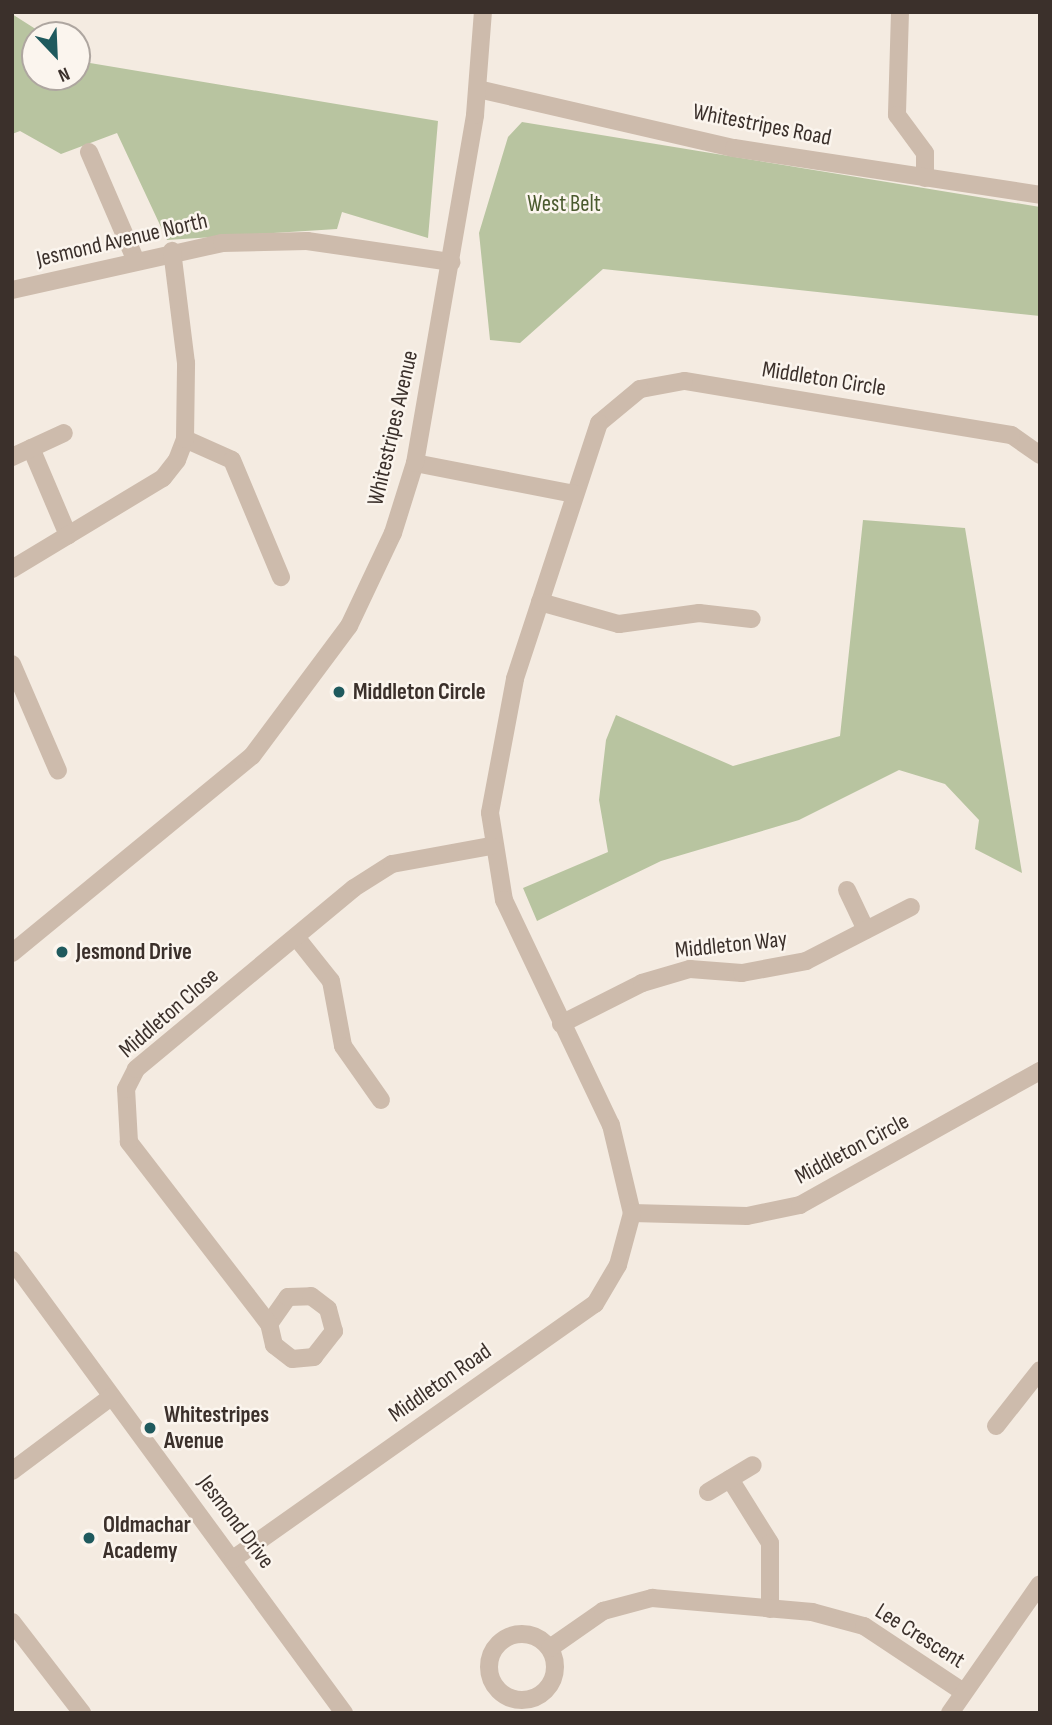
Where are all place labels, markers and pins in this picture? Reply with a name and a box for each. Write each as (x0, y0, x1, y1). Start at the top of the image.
place label: Middleton Circle (353, 678, 486, 706)
marker: Middleton Circle (331, 684, 347, 700)
place label: Jesmond Drive (76, 938, 192, 966)
marker: Jesmond Drive (54, 944, 70, 960)
place label: Whitestripes Avenue (164, 1401, 269, 1455)
marker: Whitestripes Avenue (142, 1420, 158, 1436)
place label: Oldmachar Academy (103, 1511, 191, 1565)
marker: Oldmachar Academy (81, 1530, 97, 1546)

